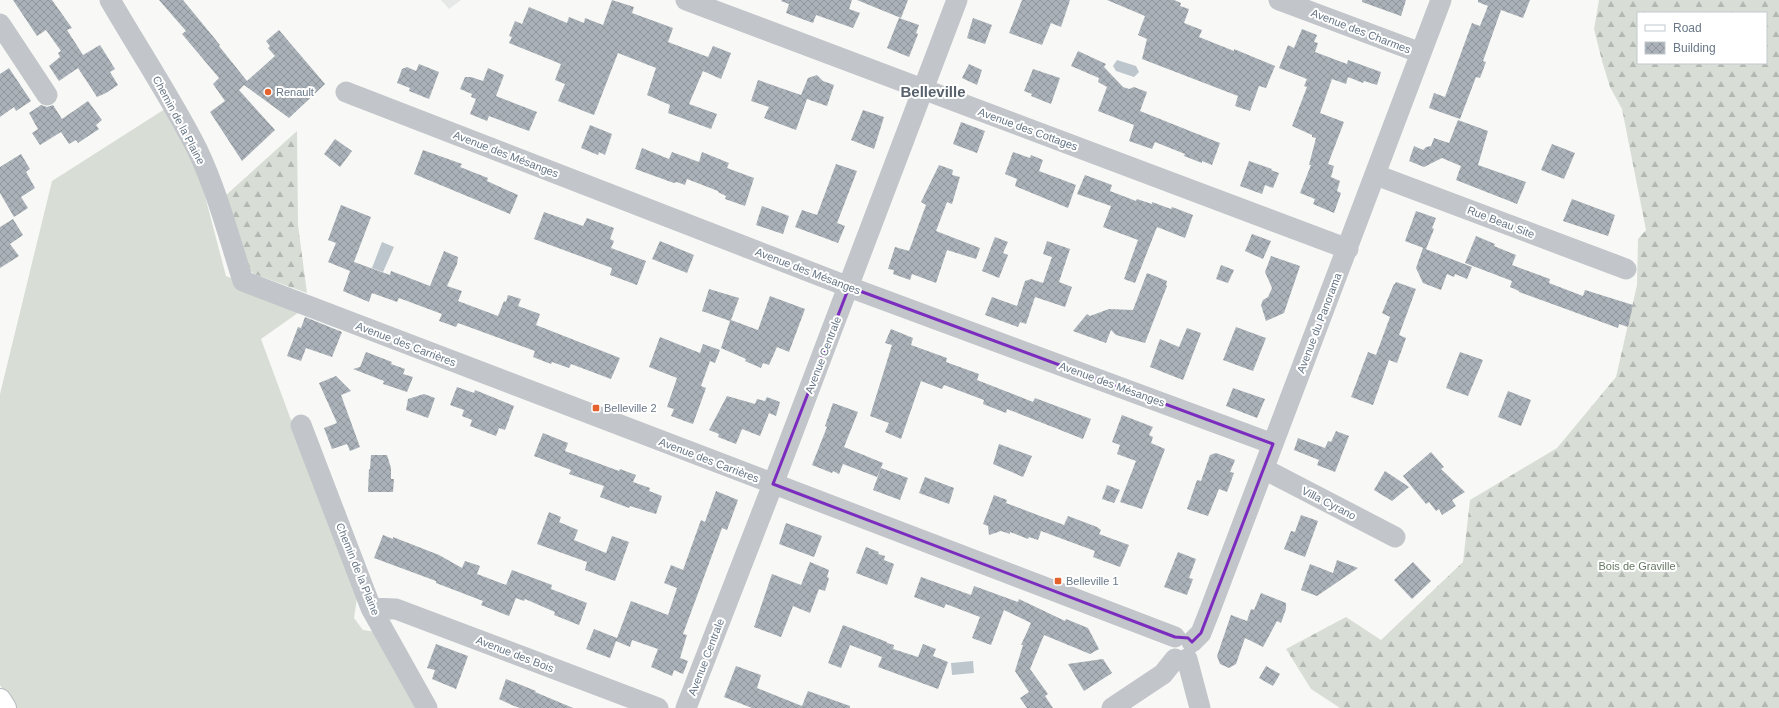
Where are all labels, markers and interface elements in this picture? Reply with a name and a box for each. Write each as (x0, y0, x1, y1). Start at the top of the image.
street label: Avenue des Charmes (1310, 6, 1413, 56)
legend (1637, 12, 1767, 64)
text: Road (1673, 21, 1702, 35)
text: Building (1673, 41, 1716, 55)
street label: Chemin de la Plaine (151, 74, 207, 166)
district label: Belleville (900, 83, 966, 100)
place label: Renault (276, 86, 314, 98)
marker: Renault (263, 87, 273, 97)
street label: Avenue des Cottages (977, 105, 1080, 153)
street label: Avenue des Mésanges (452, 128, 561, 180)
street label: Rue Beau Site (1466, 204, 1536, 240)
street label: Avenue des Mésanges (754, 245, 863, 297)
street label: Avenue du Panorama (1294, 270, 1344, 375)
street label: Avenue Centrale (803, 315, 843, 395)
street label: Avenue des Carrières (354, 319, 458, 369)
street label: Avenue des Mésanges (1057, 359, 1167, 409)
place label: Belleville 2 (604, 402, 657, 414)
marker: Belleville 2 (591, 403, 601, 413)
street label: Avenue des Carrières (657, 435, 761, 485)
street label: Villa Cyrano (1300, 484, 1358, 522)
street label: Chemin de la Plaine (334, 521, 382, 617)
park label: Bois de Graville (1598, 560, 1676, 572)
place label: Belleville 1 (1066, 575, 1119, 587)
marker: Belleville 1 (1053, 576, 1063, 586)
street label: Avenue Centrale (686, 617, 726, 697)
street label: Avenue des Bois (474, 634, 556, 675)

